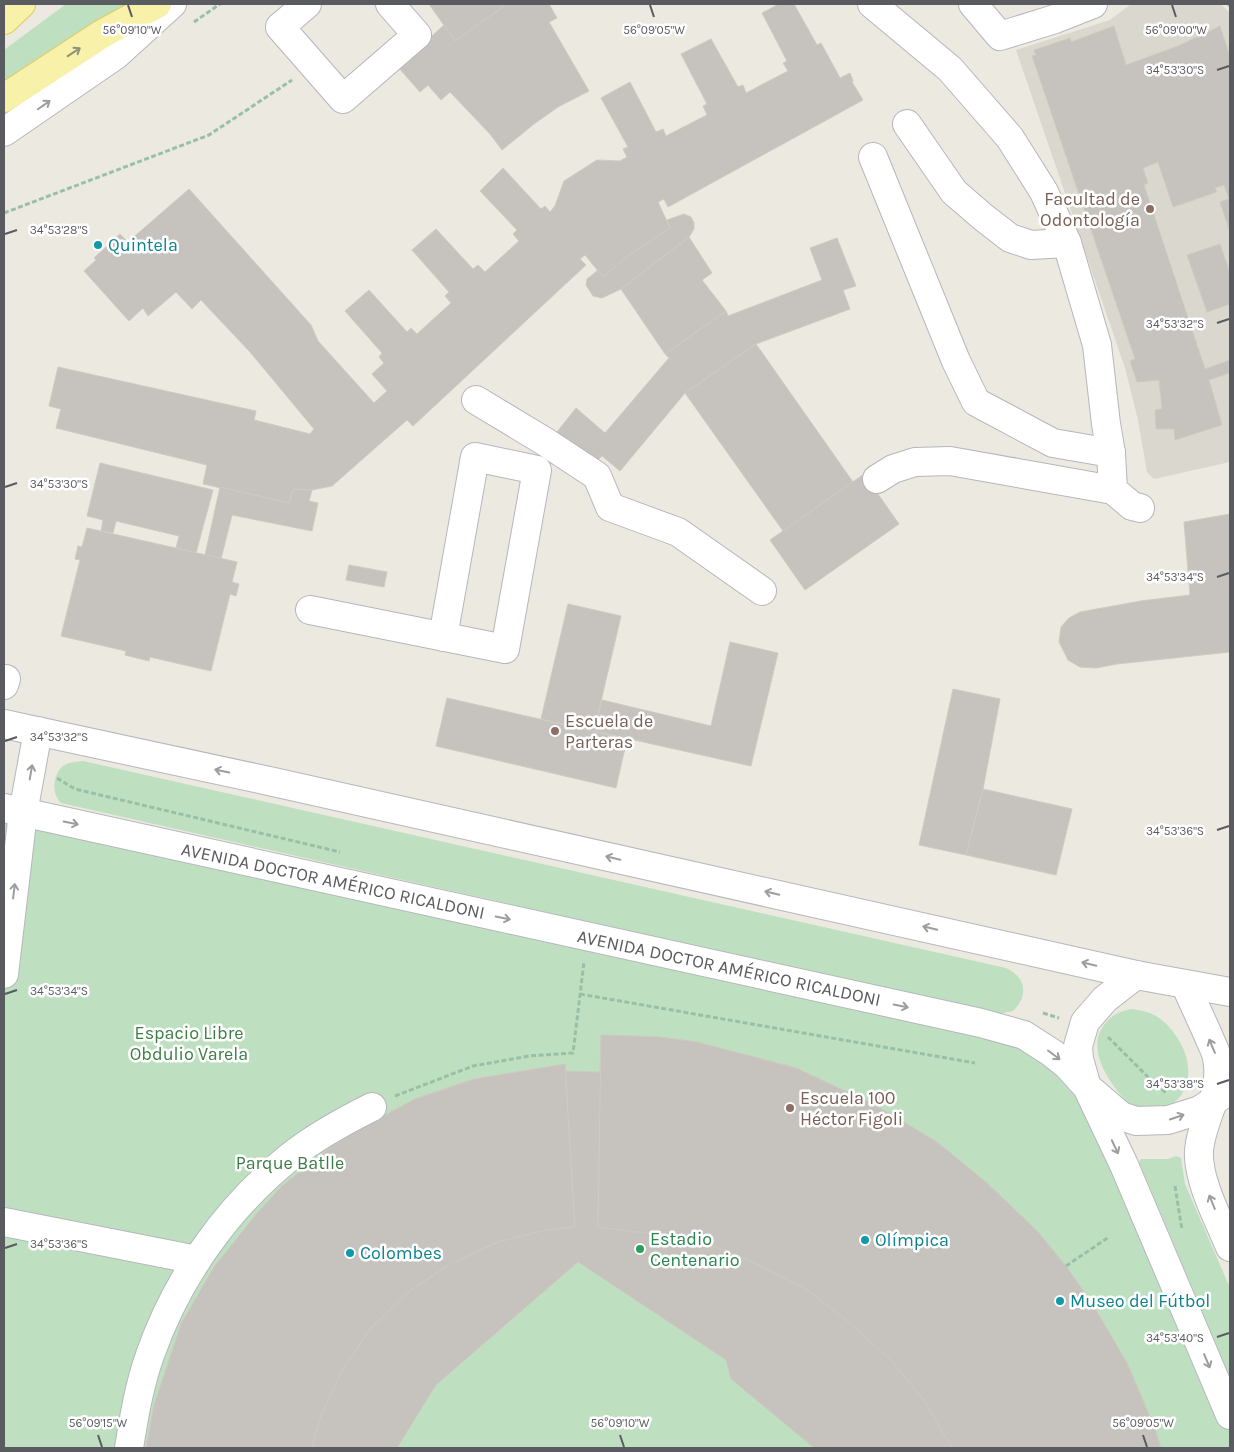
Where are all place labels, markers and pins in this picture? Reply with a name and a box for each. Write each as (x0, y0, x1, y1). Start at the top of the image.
place label: Facultad de Odontología (1040, 188, 1140, 231)
marker: Facultad de Odontología (1144, 203, 1156, 215)
place label: Quintela (108, 234, 178, 256)
marker: Quintela (92, 239, 104, 251)
place label: Escuela de Parteras (565, 710, 653, 753)
marker: Escuela de Parteras (549, 725, 561, 737)
place label: Escuela 100 Héctor Figoli (800, 1087, 903, 1130)
marker: Escuela 100 Héctor Figoli (784, 1102, 796, 1114)
place label: Estadio Centenario (650, 1228, 740, 1271)
place label: Olímpica (875, 1229, 949, 1251)
marker: Olímpica (859, 1234, 871, 1246)
place label: Colombes (360, 1242, 442, 1264)
marker: Estadio Centenario (634, 1243, 646, 1255)
marker: Colombes (344, 1247, 356, 1259)
place label: Museo del Fútbol (1070, 1290, 1210, 1312)
marker: Museo del Fútbol (1054, 1295, 1066, 1307)

